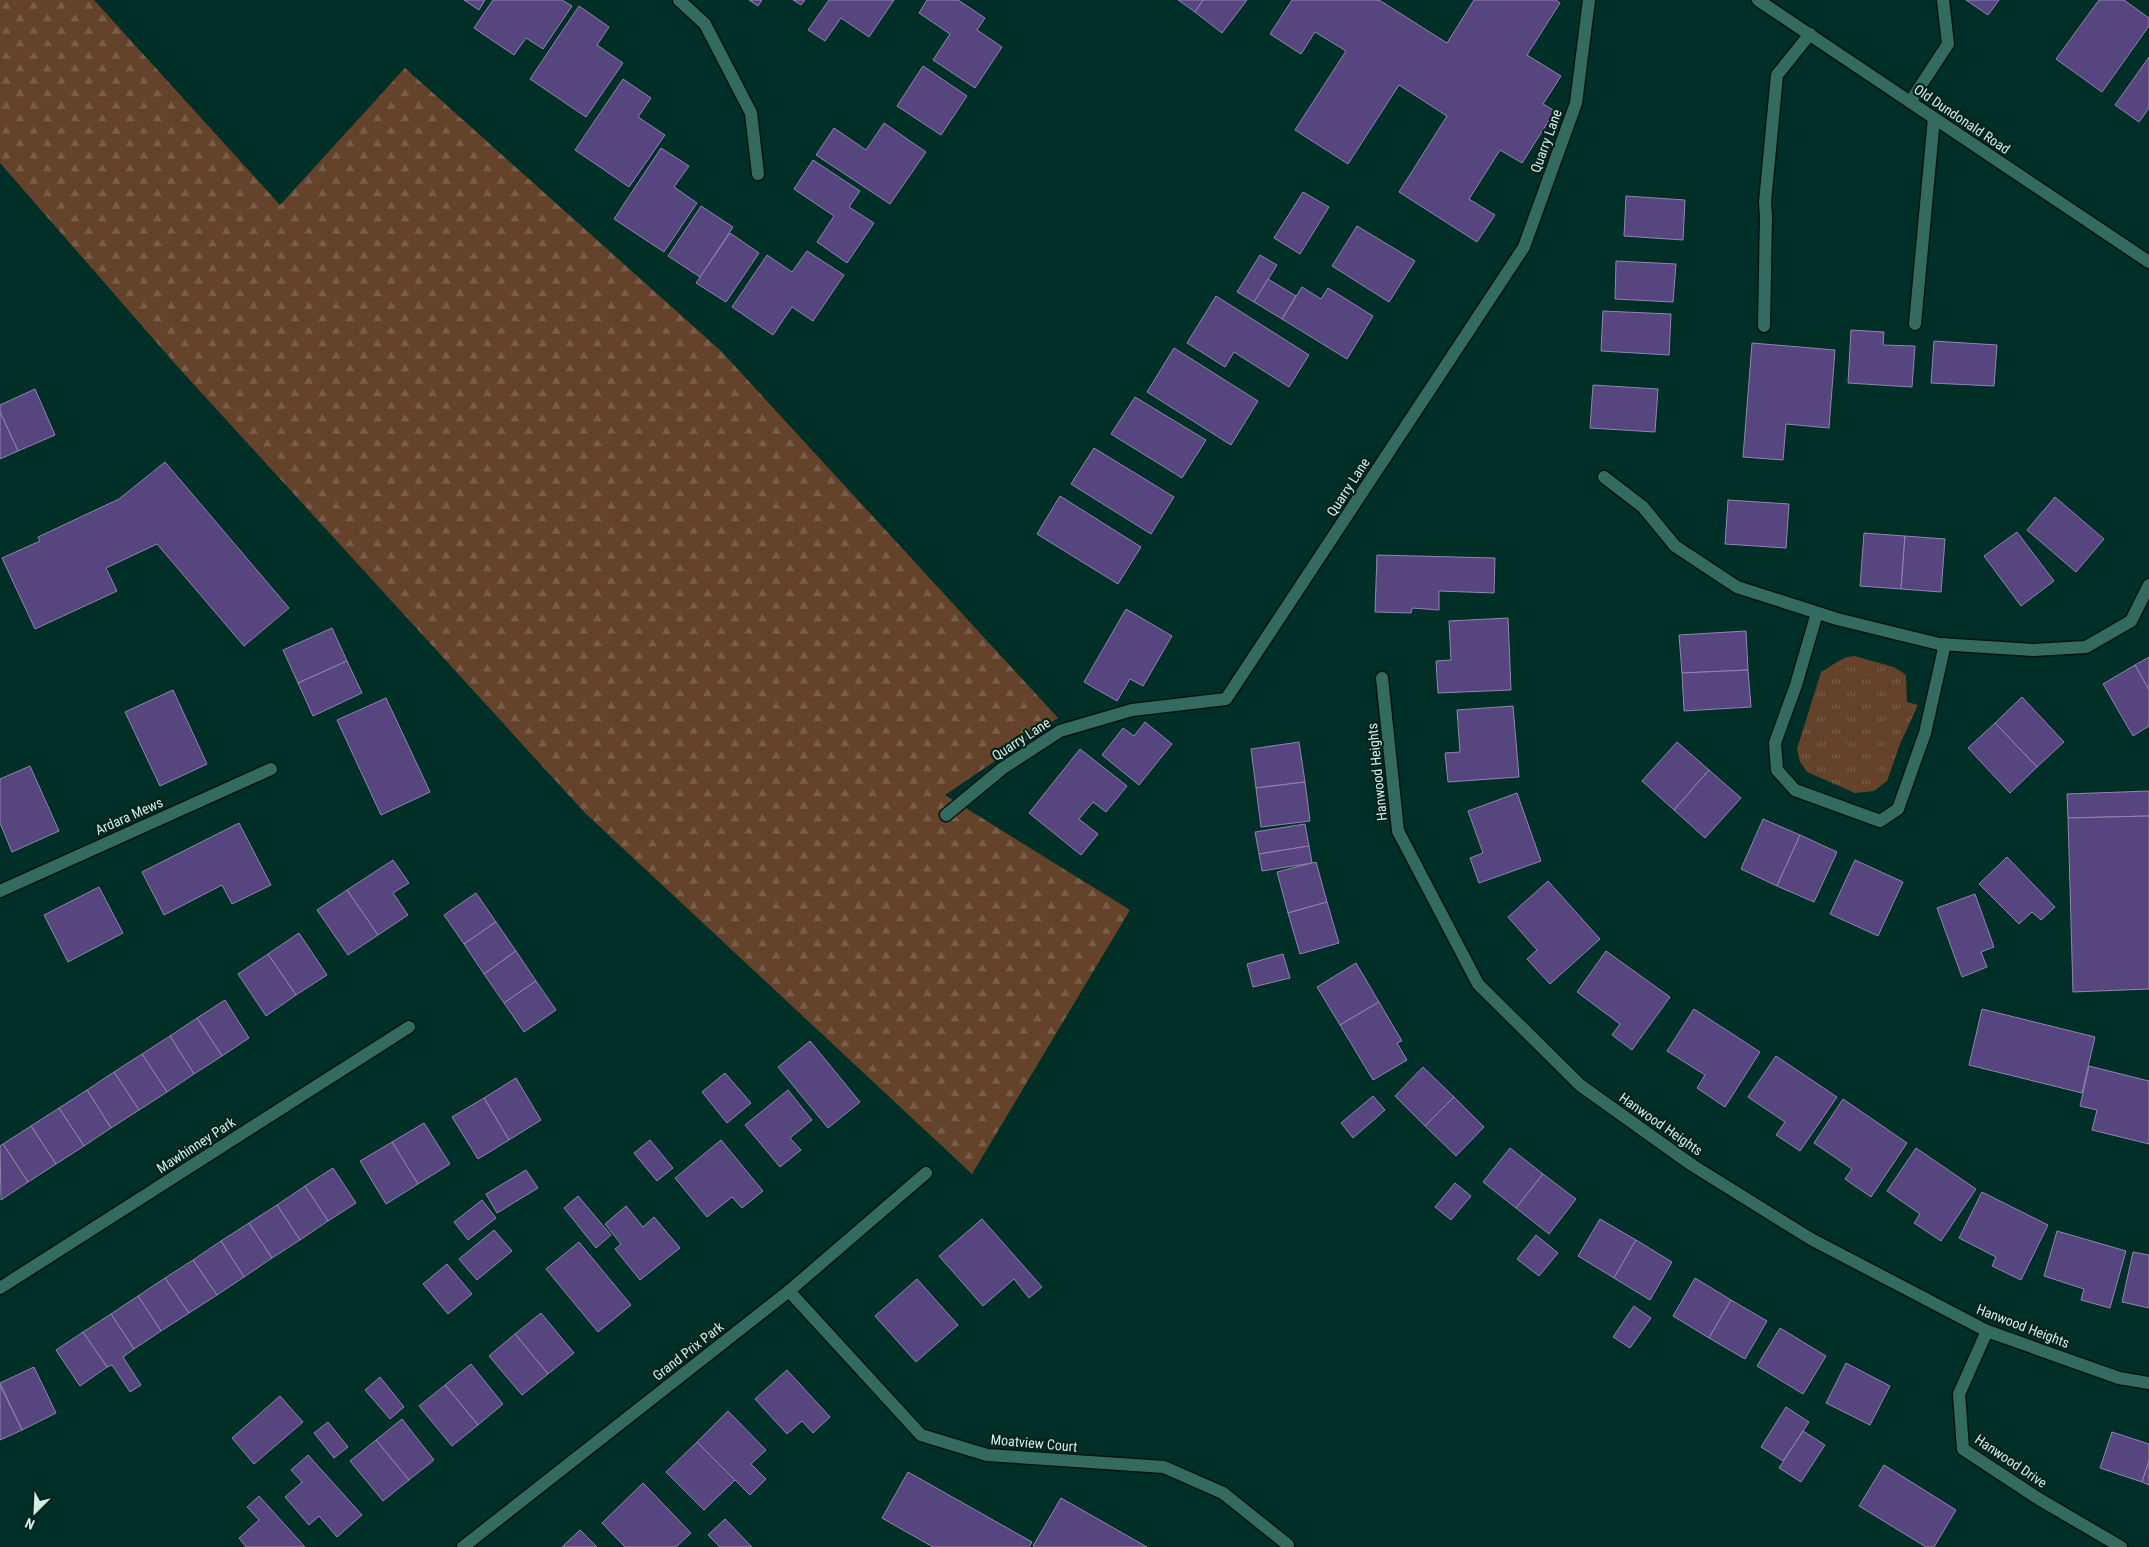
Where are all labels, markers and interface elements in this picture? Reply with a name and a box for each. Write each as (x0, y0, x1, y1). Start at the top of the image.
street label: Old Dundonald Road (1911, 81, 2013, 157)
street label: Quarry Lane (1527, 107, 1565, 175)
street label: Quarry Lane (1323, 454, 1373, 519)
street label: Quarry Lane (989, 714, 1054, 764)
street label: Hanwood Heights (1364, 722, 1390, 822)
street label: Ardara Mews (93, 794, 165, 838)
street label: Hanwood Heights (1616, 1089, 1706, 1159)
street label: Mawhinney Park (154, 1113, 239, 1176)
street label: Hanwood Heights (1974, 1301, 2072, 1351)
street label: Grand Prix Park (649, 1318, 727, 1384)
street label: Moatview Court (990, 1431, 1078, 1455)
street label: Hanwood Drive (1972, 1431, 2050, 1491)
north arrow (10, 1487, 60, 1537)
text: N (23, 1515, 37, 1533)

